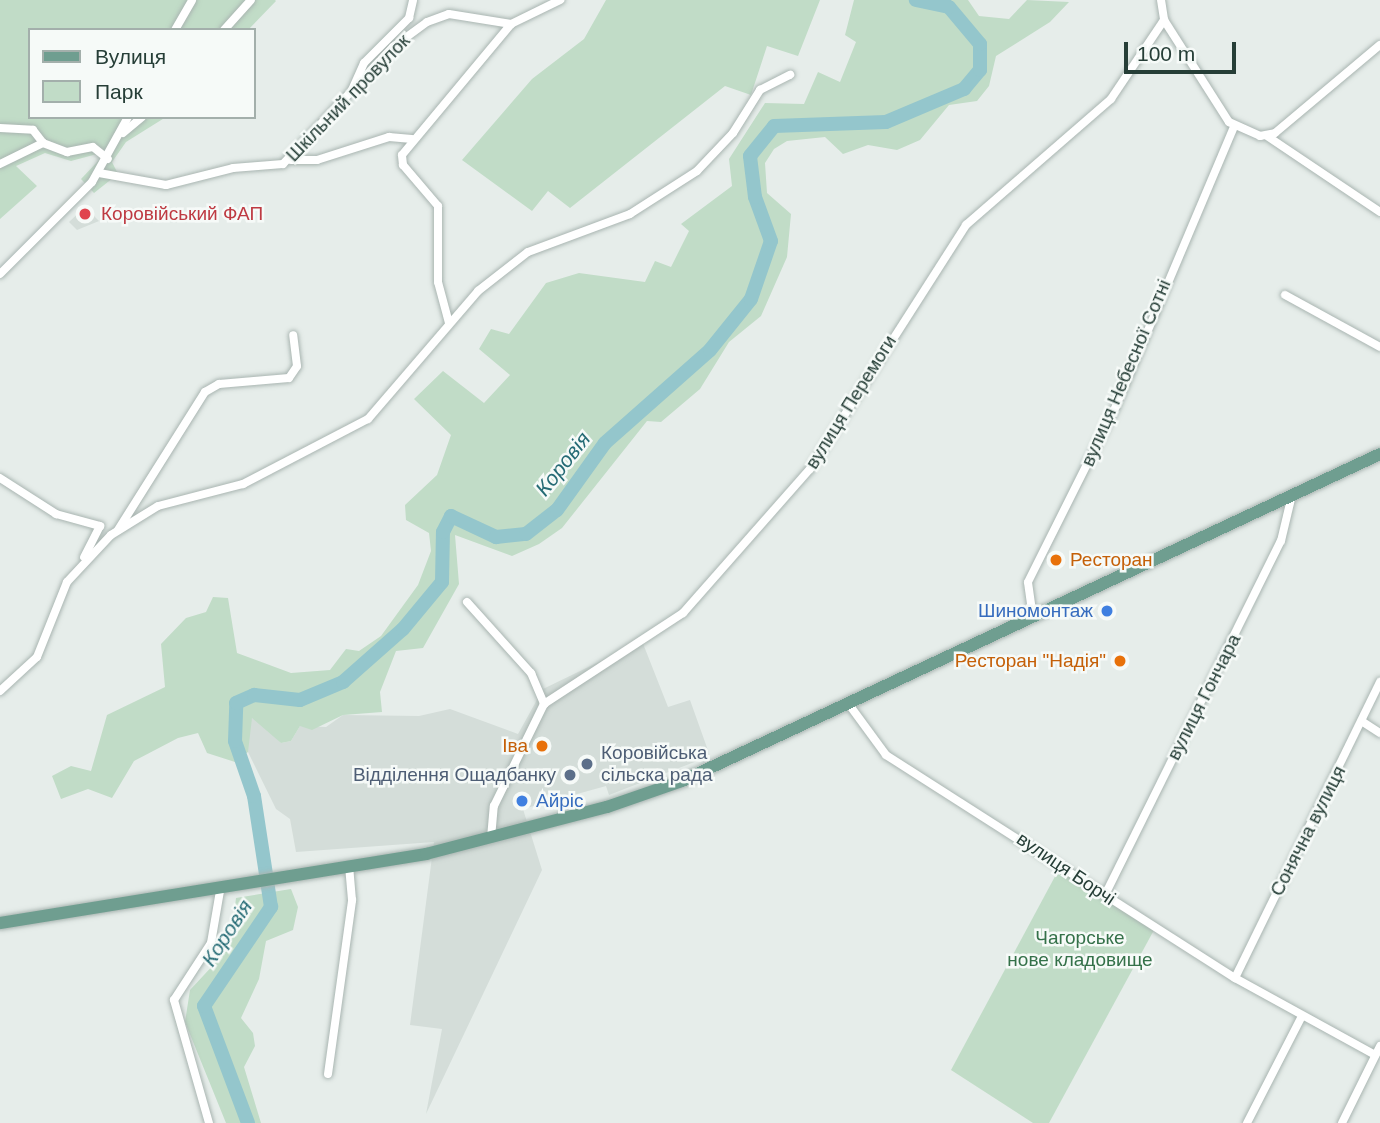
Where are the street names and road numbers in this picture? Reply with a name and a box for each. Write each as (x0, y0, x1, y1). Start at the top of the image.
street label: Шкільний провулок (281, 30, 415, 166)
street label: вулиця Небесної Сотні (1076, 276, 1176, 470)
street label: вулиця Перемоги (801, 331, 901, 473)
street label: вулиця Гончара (1162, 630, 1246, 764)
street label: Сонячна вулиця (1265, 762, 1351, 900)
street label: вулиця Борчі (1012, 828, 1120, 910)

